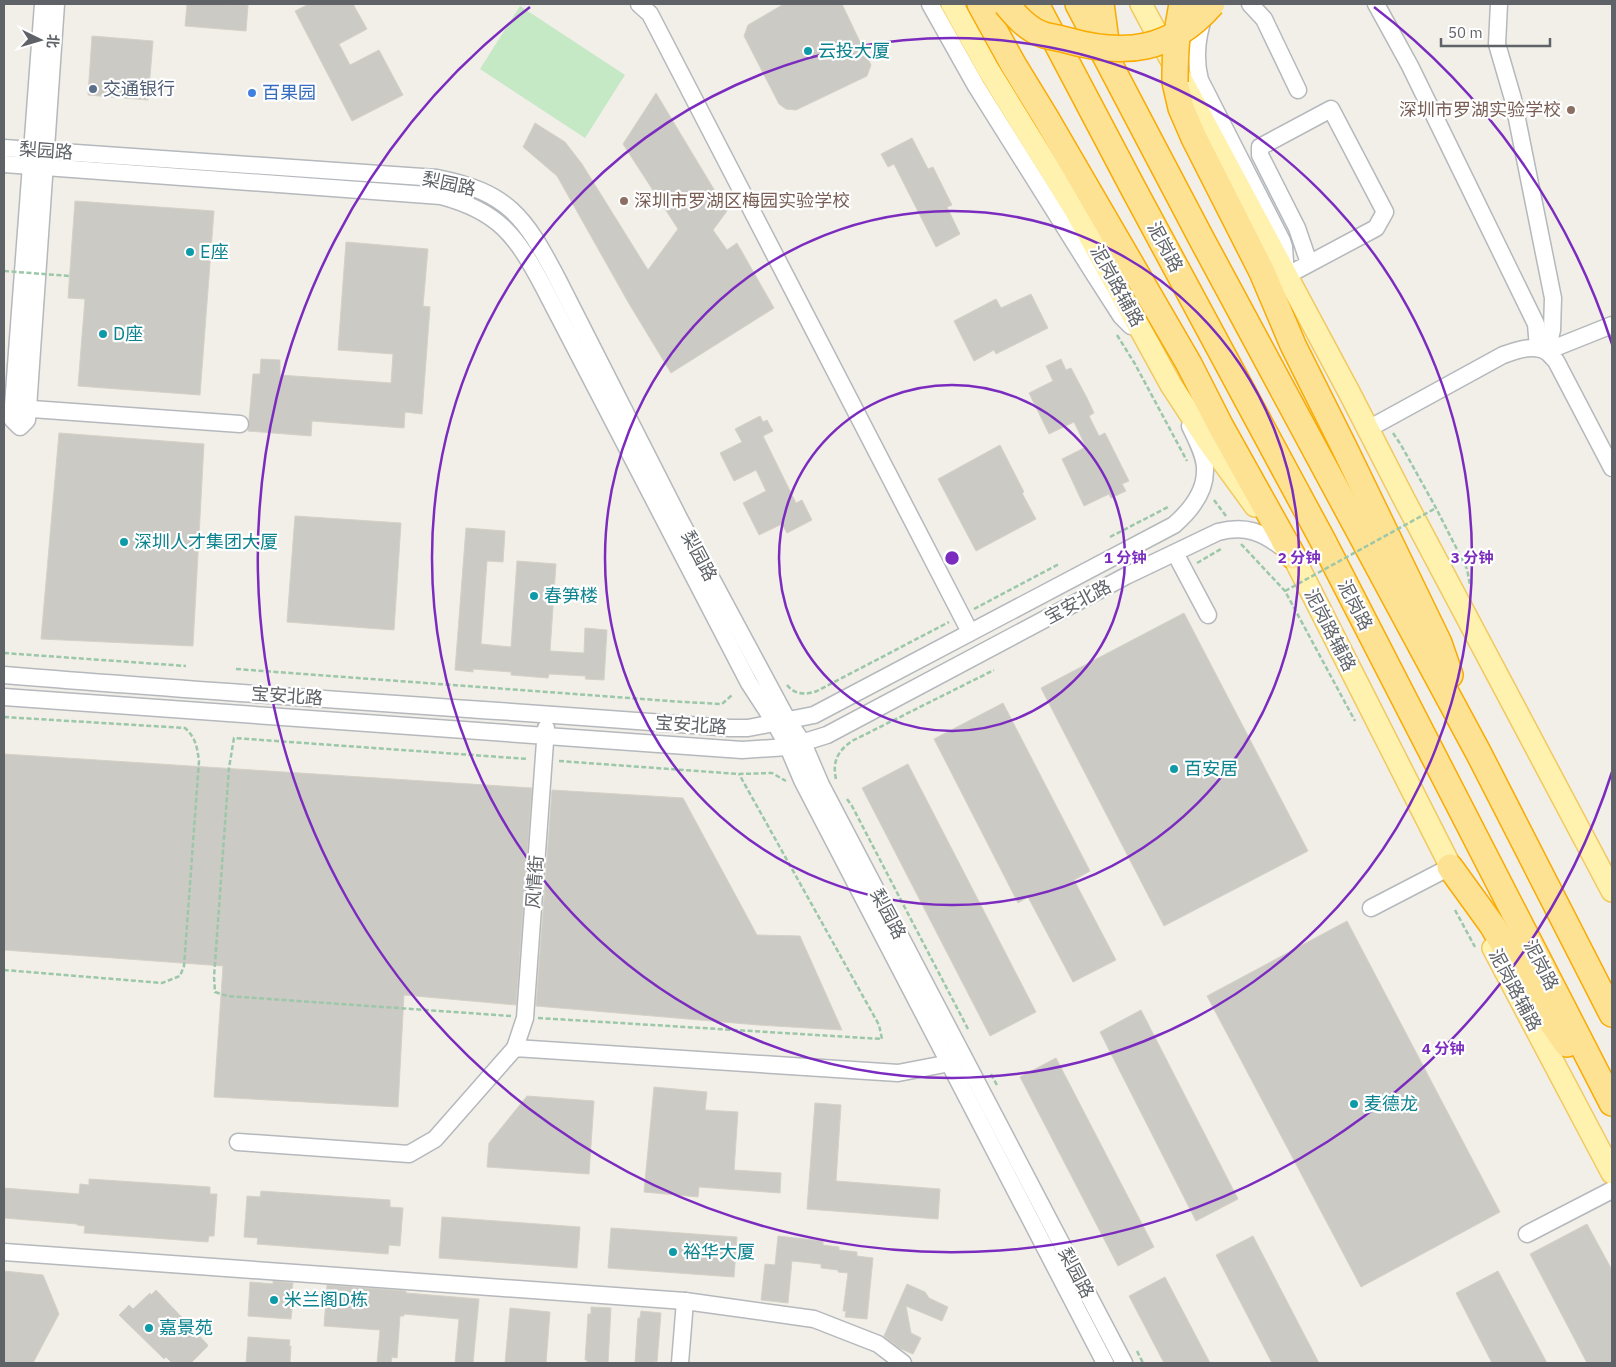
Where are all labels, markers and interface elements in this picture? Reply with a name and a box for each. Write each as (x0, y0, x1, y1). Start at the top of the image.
north arrow (15, 15, 65, 65)
scale bar (1441, 15, 1550, 47)
text: 50 m (1448, 23, 1483, 42)
text: 北 (43, 33, 63, 49)
place label: 云投大厦 (818, 39, 890, 62)
marker: 云投大厦 (802, 45, 814, 57)
place label: 交通银行 (103, 77, 175, 100)
place label: 百果园 (262, 81, 316, 104)
marker: 交通银行 (87, 83, 99, 95)
marker: 百果园 (246, 87, 258, 99)
place label: 深圳市罗湖实验学校 (1399, 98, 1561, 121)
marker: 深圳市罗湖实验学校 (1565, 104, 1577, 116)
street label: 梨园路 (18, 137, 74, 164)
street label: 梨园路 (420, 167, 478, 200)
place label: 深圳市罗湖区梅园实验学校 (634, 189, 850, 212)
marker: 深圳市罗湖区梅园实验学校 (618, 195, 630, 207)
street label: 泥岗路 (1143, 218, 1188, 276)
place label: E座 (200, 240, 229, 263)
street label: 泥岗路辅路 (1086, 241, 1149, 331)
marker: E座 (184, 246, 196, 258)
place label: D座 (113, 322, 143, 345)
marker: D座 (97, 328, 109, 340)
street label: 梨园路 (677, 527, 722, 585)
place label: 深圳人才集团大厦 (134, 530, 278, 553)
marker: 深圳人才集团大厦 (118, 536, 130, 548)
text: 1 分钟 (1104, 548, 1146, 567)
text: 2 分钟 (1278, 548, 1320, 567)
text: 3 分钟 (1451, 548, 1493, 567)
centre of rings (943, 549, 961, 567)
street label: 宝安北路 (1041, 575, 1115, 629)
street label: 泥岗路 (1333, 575, 1378, 634)
place label: 春笋楼 (544, 584, 598, 607)
street label: 泥岗路辅路 (1300, 584, 1361, 675)
marker: 春笋楼 (528, 590, 540, 602)
street label: 宝安北路 (250, 682, 324, 709)
street label: 宝安北路 (654, 711, 728, 738)
place label: 百安居 (1184, 757, 1238, 780)
marker: 百安居 (1168, 763, 1180, 775)
street label: 风情街 (521, 854, 548, 910)
street label: 梨园路 (866, 885, 911, 943)
street label: 泥岗路 (1519, 935, 1564, 994)
street label: 泥岗路辅路 (1484, 945, 1547, 1035)
text: 4 分钟 (1422, 1039, 1464, 1058)
place label: 麦德龙 (1364, 1092, 1418, 1115)
marker: 麦德龙 (1348, 1098, 1360, 1110)
place label: 裕华大厦 (683, 1240, 755, 1263)
street label: 梨园路 (1054, 1244, 1099, 1302)
marker: 裕华大厦 (667, 1246, 679, 1258)
place label: 米兰阁D栋 (284, 1288, 368, 1311)
marker: 米兰阁D栋 (268, 1294, 280, 1306)
place label: 嘉景苑 (159, 1316, 213, 1339)
marker: 嘉景苑 (143, 1322, 155, 1334)

